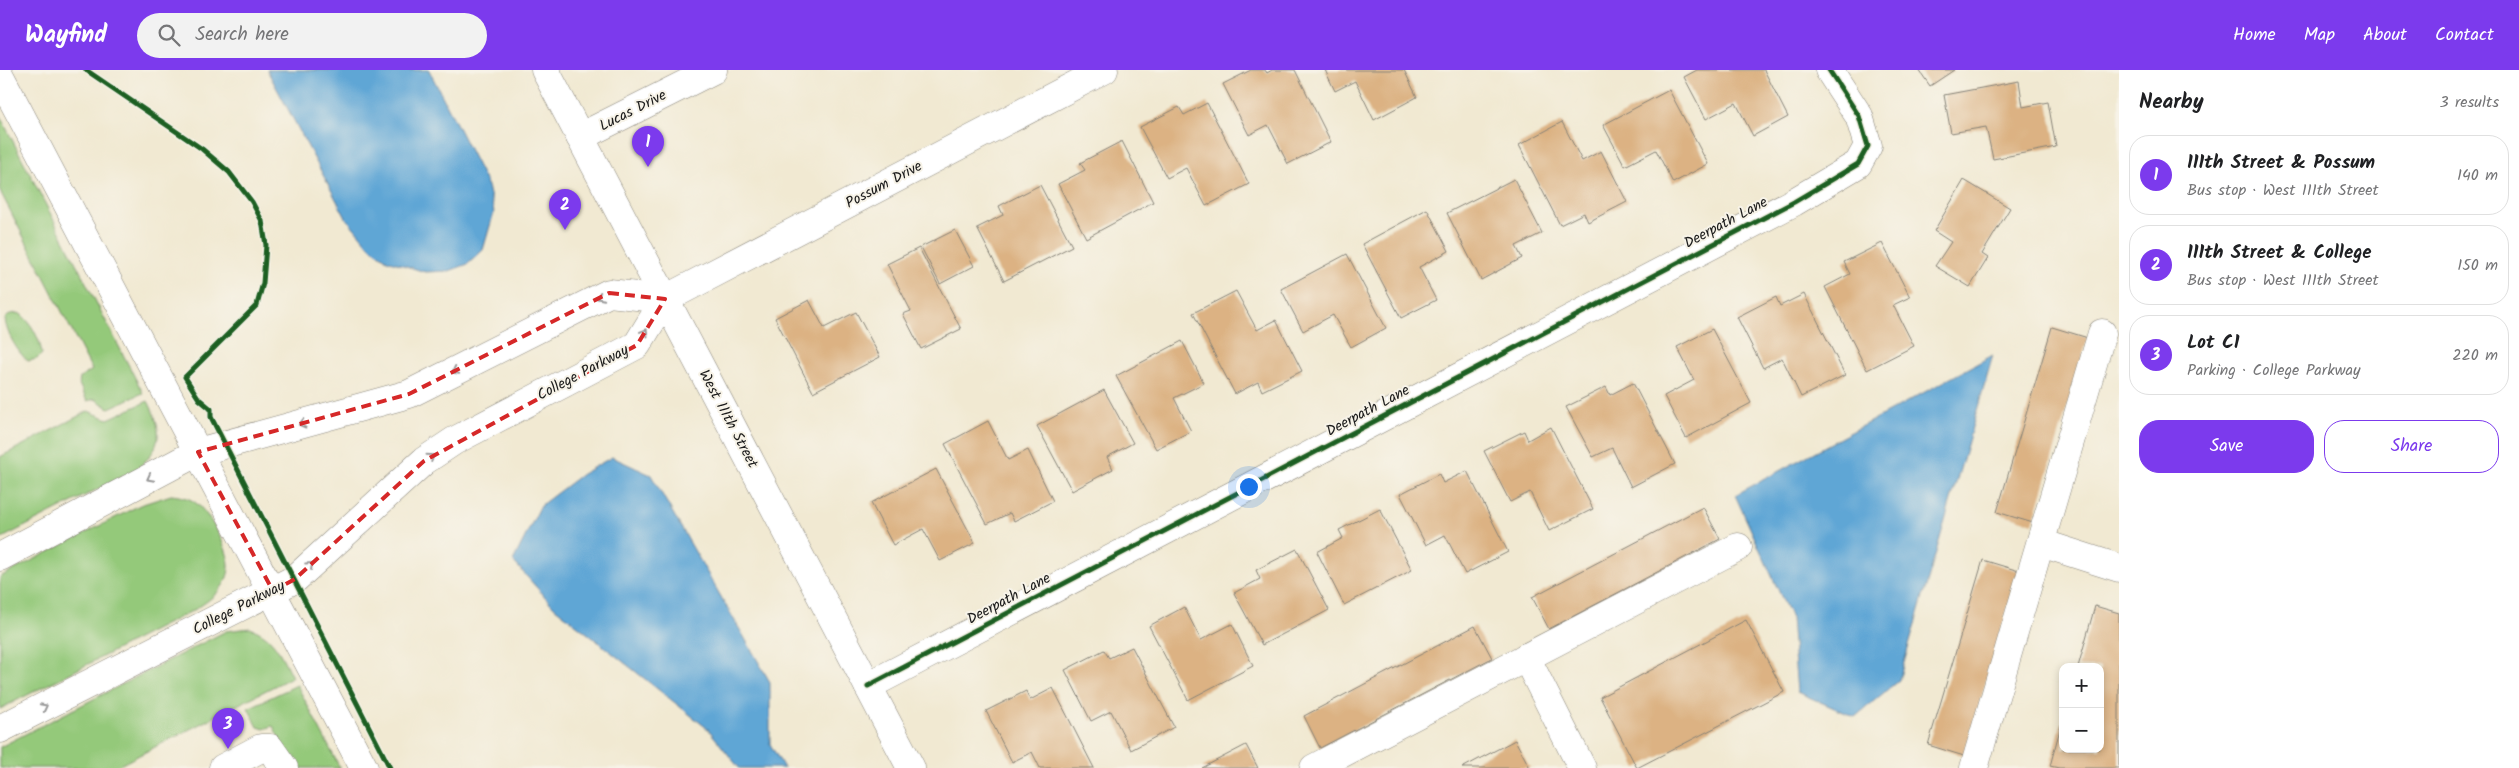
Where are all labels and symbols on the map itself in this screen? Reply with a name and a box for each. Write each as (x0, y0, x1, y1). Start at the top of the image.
street label: Lucas Drive (595, 84, 671, 138)
pin: 1 (632, 126, 664, 167)
street label: Possum Drive (841, 155, 927, 215)
pin: 2 (549, 189, 581, 230)
street label: Deerpath Lane (1680, 191, 1773, 255)
one-way arrow (596, 291, 605, 301)
one-way arrow (639, 328, 649, 337)
street label: College Parkway (533, 338, 634, 407)
one-way arrow (452, 365, 461, 375)
street label: West 111th Street (692, 365, 764, 473)
street label: Deerpath Lane (1322, 379, 1415, 443)
one-way arrow (298, 418, 307, 429)
one-way arrow (426, 453, 435, 463)
one-way arrow (146, 472, 155, 482)
your location (1236, 474, 1262, 500)
one-way arrow (304, 562, 313, 571)
street label: Deerpath Lane (963, 567, 1056, 631)
street label: College Parkway (189, 574, 290, 642)
one-way arrow (38, 703, 47, 713)
pin: 3 (212, 708, 244, 749)

